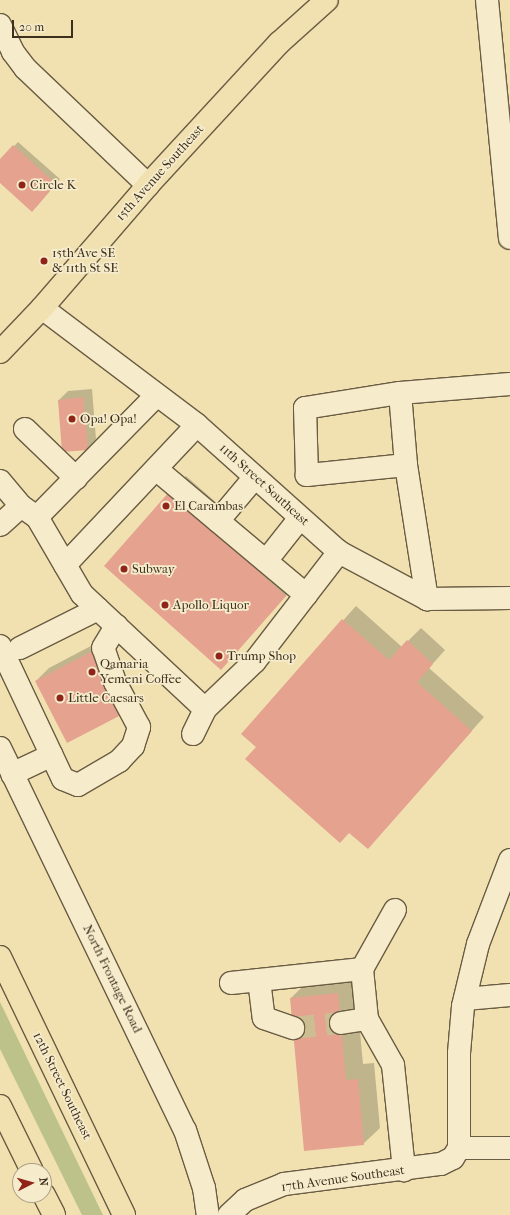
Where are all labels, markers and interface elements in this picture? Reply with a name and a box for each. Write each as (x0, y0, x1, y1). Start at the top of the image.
scale bar (14, 12, 75, 38)
text: 20 m (19, 20, 44, 34)
street label: 15th Avenue Southeast (113, 122, 207, 224)
place label: Circle K (30, 177, 76, 193)
marker: Circle K (17, 180, 27, 190)
place label: 15th Ave SE & 11th St SE (52, 246, 118, 277)
marker: 15th Ave SE & 11th St SE (39, 256, 49, 266)
place label: Opa! Opa! (80, 411, 137, 427)
marker: Opa! Opa! (67, 414, 77, 424)
street label: 11th Street Southeast (216, 441, 312, 529)
place label: El Carambas (174, 498, 243, 514)
marker: El Carambas (161, 501, 171, 511)
place label: Subway (132, 561, 175, 577)
marker: Subway (119, 564, 129, 574)
place label: Apollo Liquor (173, 597, 249, 613)
marker: Apollo Liquor (160, 600, 170, 610)
place label: Trump Shop (227, 648, 296, 664)
marker: Trump Shop (214, 651, 224, 661)
place label: Qamaria Yemeni Coffee (100, 657, 181, 688)
marker: Qamaria Yemeni Coffee (87, 667, 97, 677)
place label: Little Caesars (68, 690, 144, 706)
marker: Little Caesars (55, 693, 65, 703)
street label: North Frontage Road (79, 922, 145, 1036)
street label: 12th Street Southeast (29, 1030, 95, 1142)
north arrow (12, 1163, 52, 1203)
street label: 17th Avenue Southeast (280, 1163, 406, 1195)
text: N (37, 1177, 50, 1187)

